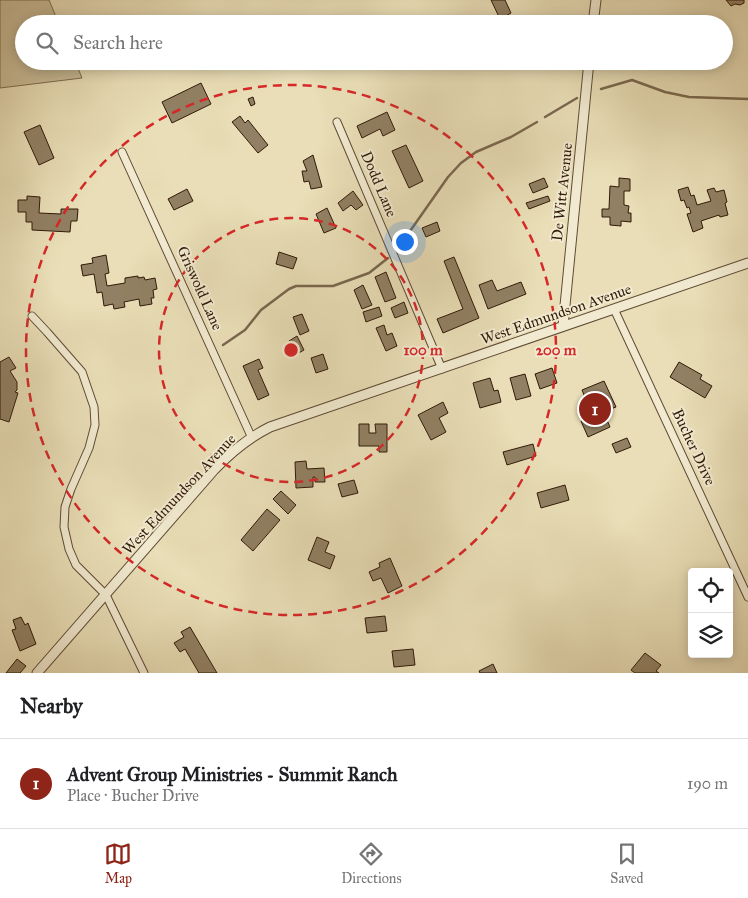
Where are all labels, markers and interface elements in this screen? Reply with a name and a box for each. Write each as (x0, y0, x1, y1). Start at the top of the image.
search box (15, 15, 733, 70)
icon: search (33, 29, 61, 57)
text: Search here (73, 31, 163, 54)
street label: De Witt Avenue (548, 142, 576, 242)
street label: Dodd Lane (357, 148, 401, 220)
your location (392, 229, 418, 255)
street label: Griswold Lane (173, 243, 227, 333)
street label: West Edmundson Avenue (478, 280, 634, 348)
centre of rings (282, 341, 300, 359)
text: 100 m (403, 341, 443, 359)
text: 200 m (536, 341, 577, 359)
pin: 1 (579, 390, 611, 428)
street label: Bucher Drive (668, 406, 720, 488)
street label: West Edmundson Avenue (119, 430, 239, 558)
map controls (688, 568, 733, 658)
button: locate (688, 568, 733, 613)
button: layers (688, 613, 733, 658)
text: Nearby (20, 693, 83, 719)
text: Advent Group Ministries - Summit Ranch (67, 763, 398, 786)
text: 1 (33, 774, 39, 793)
text: 190 m (687, 774, 728, 793)
text: Place · Bucher Drive (67, 786, 199, 805)
tab: Map (104, 840, 132, 887)
tab: Directions (341, 840, 402, 887)
tab: Saved (610, 840, 644, 887)

